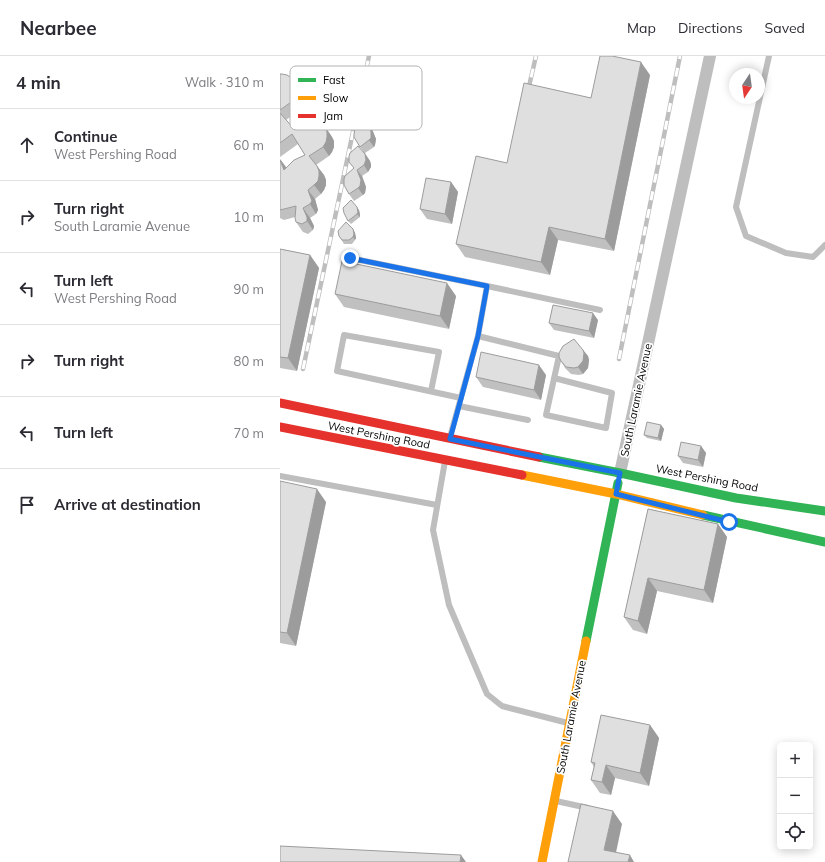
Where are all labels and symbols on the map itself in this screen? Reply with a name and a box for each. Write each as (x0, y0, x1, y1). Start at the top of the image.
legend (290, 66, 422, 130)
north arrow (729, 68, 765, 104)
text: Fast (323, 73, 345, 87)
text: Slow (323, 91, 349, 105)
text: Jam (323, 109, 343, 123)
route end (341, 249, 359, 267)
street label: South Laramie Avenue (617, 342, 655, 458)
street label: West Pershing Road (327, 418, 431, 452)
street label: West Pershing Road (655, 461, 759, 495)
route start (720, 513, 738, 531)
street label: South Laramie Avenue (553, 659, 589, 775)

